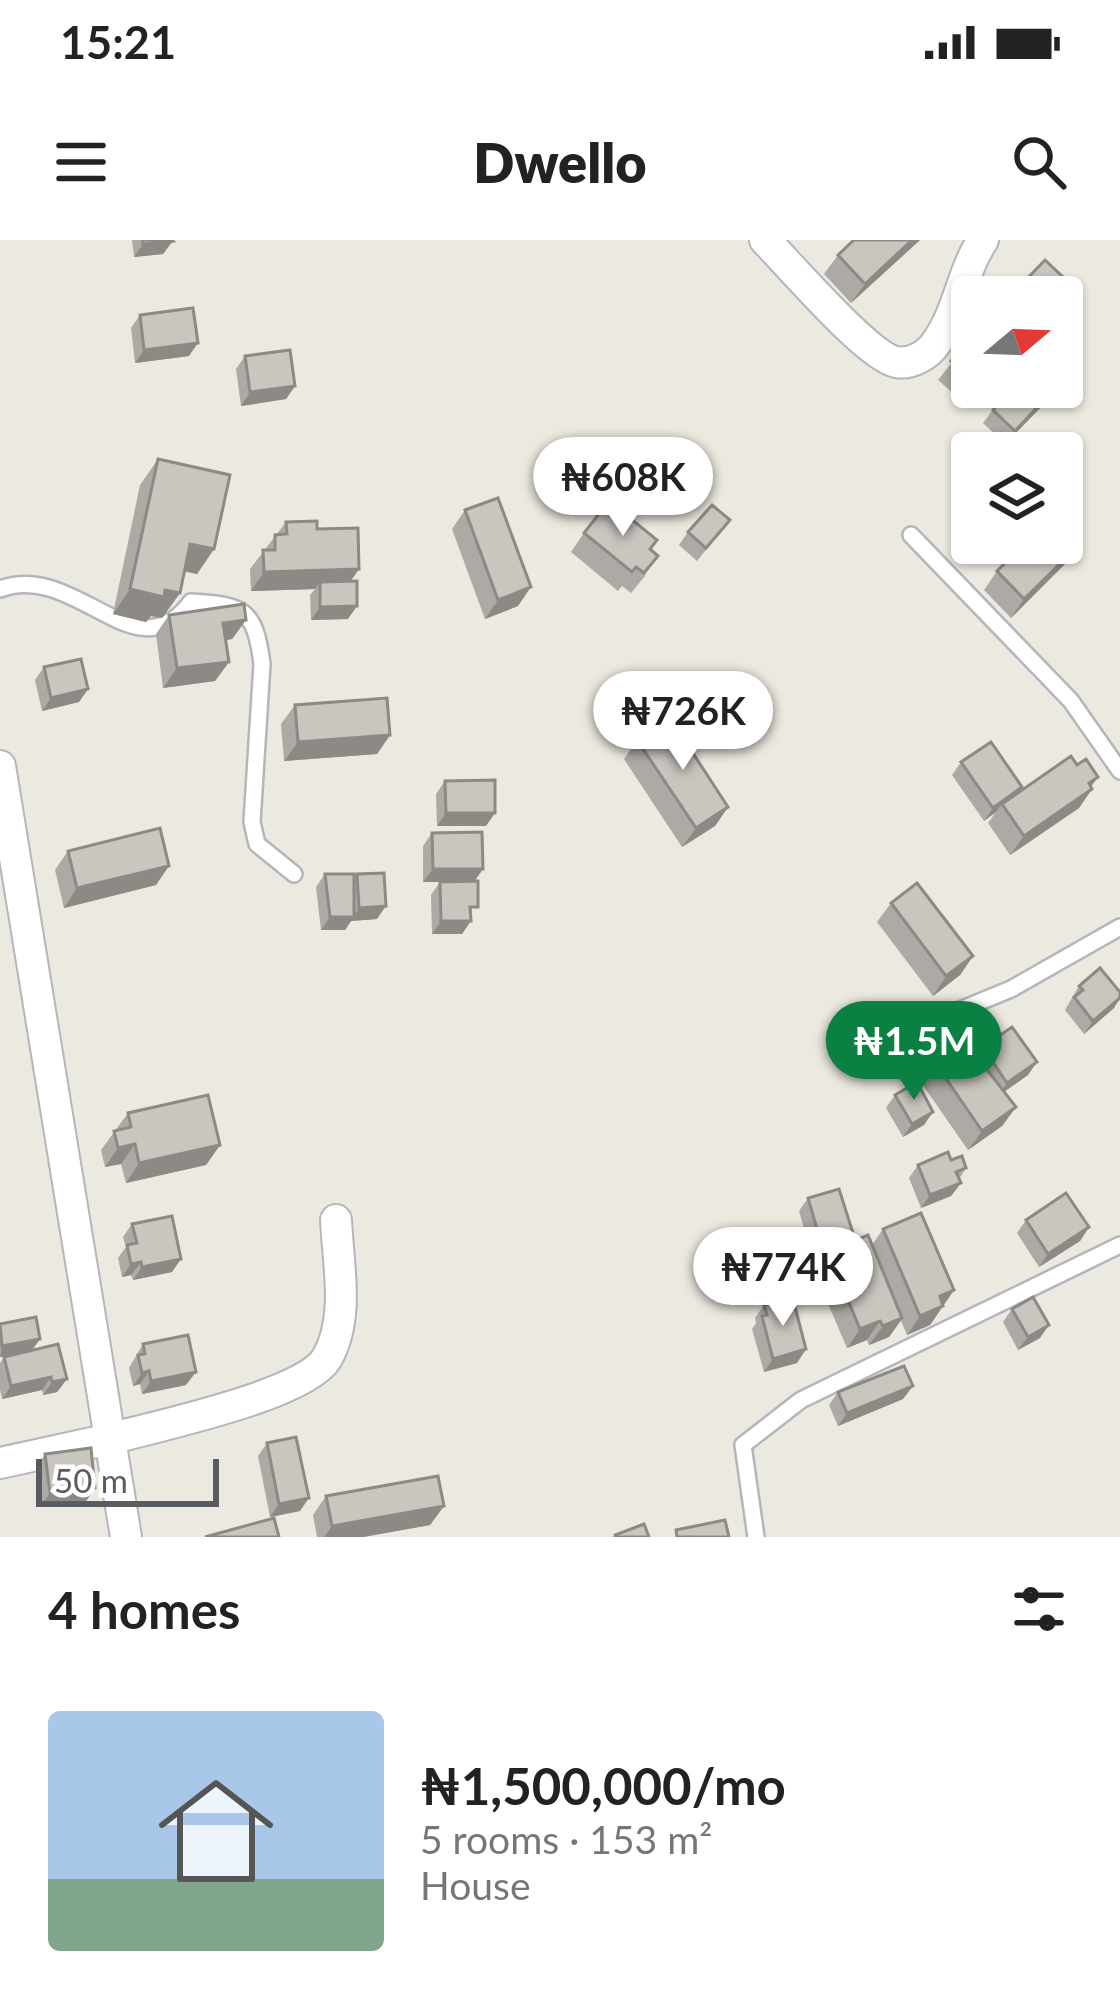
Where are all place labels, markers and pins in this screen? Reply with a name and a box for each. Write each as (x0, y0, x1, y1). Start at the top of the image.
pin: ₦608K (539, 437, 707, 539)
pin: ₦726K (599, 671, 767, 773)
pin: ₦1.5M (830, 1001, 998, 1103)
pin: ₦774K (699, 1227, 867, 1329)

